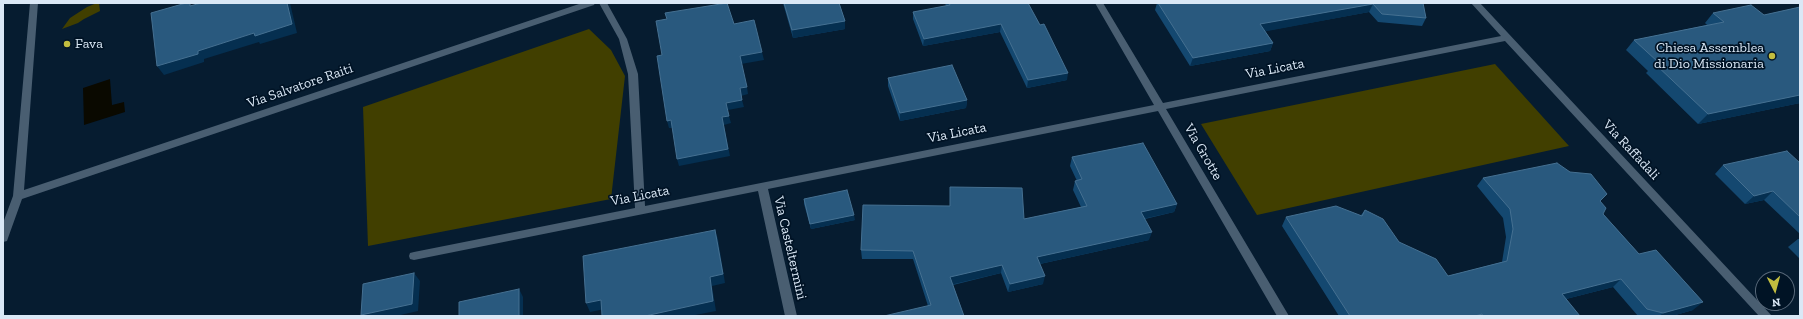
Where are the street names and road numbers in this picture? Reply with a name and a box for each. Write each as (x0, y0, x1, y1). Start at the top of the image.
street label: Via Licata (1244, 55, 1306, 83)
street label: Via Salvatore Raiti (245, 60, 355, 112)
street label: Via Raffadali (1599, 117, 1663, 183)
street label: Via Licata (926, 119, 988, 147)
street label: Via Grotte (1180, 121, 1226, 183)
street label: Via Licata (609, 182, 671, 210)
street label: Via Casteltermini (770, 195, 810, 301)

